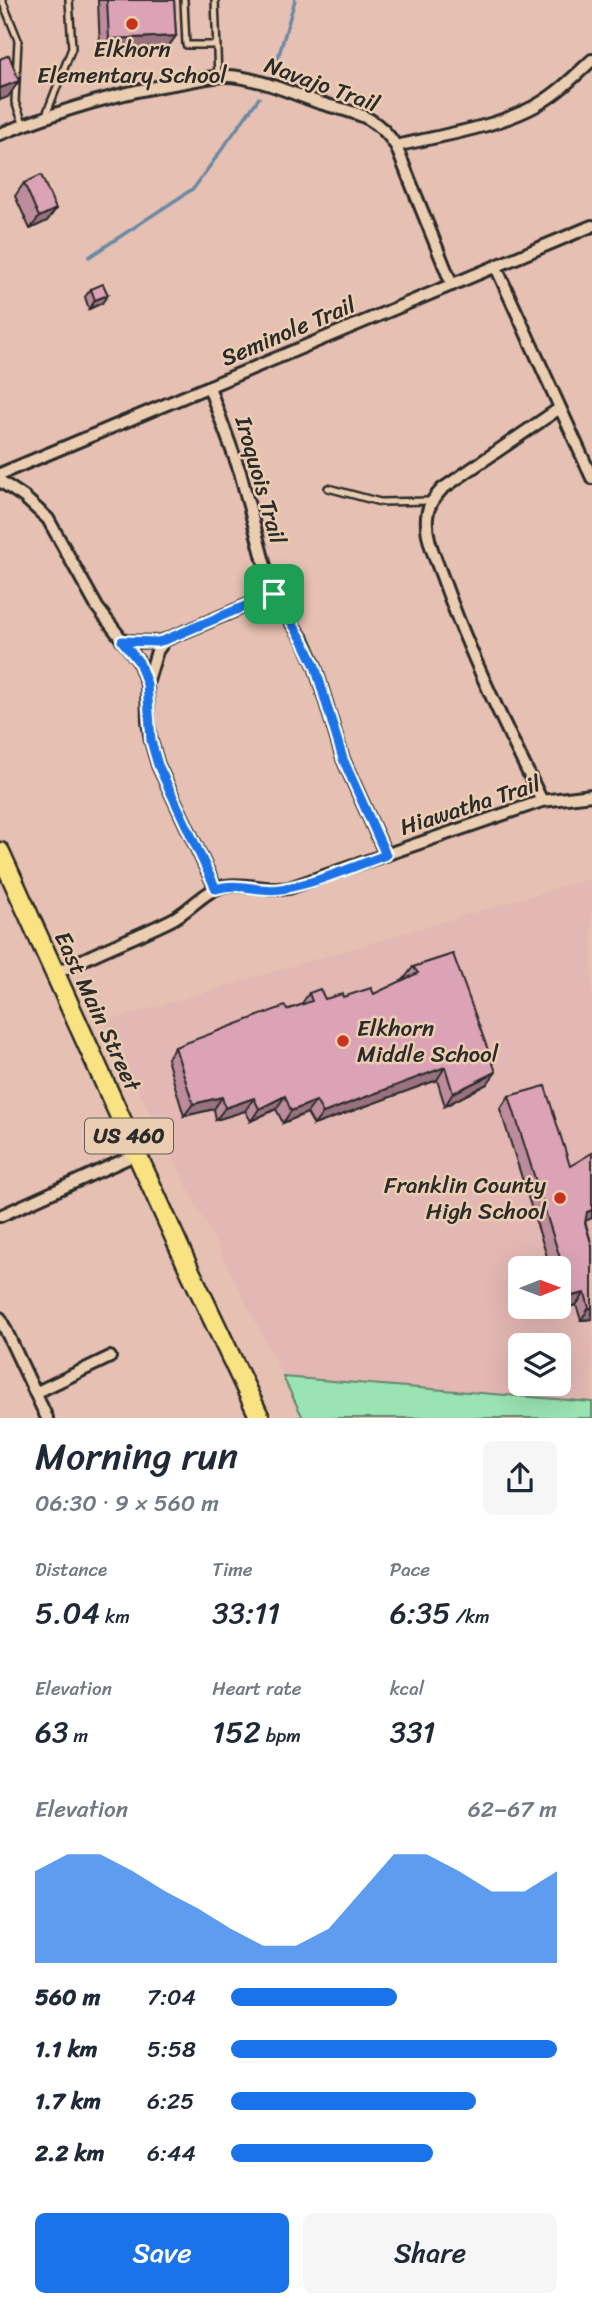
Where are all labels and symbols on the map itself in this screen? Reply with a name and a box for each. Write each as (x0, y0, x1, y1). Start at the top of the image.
marker: Elkhorn Elementary School (124, 16, 140, 32)
place label: Elkhorn Elementary School (37, 29, 227, 96)
street label: Navajo Trail (259, 45, 386, 124)
street label: Seminole Trail (214, 284, 362, 378)
street label: Iroquois Trail (222, 410, 298, 549)
pin (244, 564, 304, 624)
street label: Hiawatha Trail (394, 763, 546, 848)
street label: East Main Street (42, 924, 153, 1100)
place label: Elkhorn Middle School (357, 1008, 499, 1075)
marker: Elkhorn Middle School (335, 1033, 351, 1049)
road number: US 460 (85, 1118, 173, 1154)
place label: Franklin County High School (384, 1165, 546, 1232)
marker: Franklin County High School (552, 1190, 568, 1206)
north arrow (508, 1256, 570, 1320)

